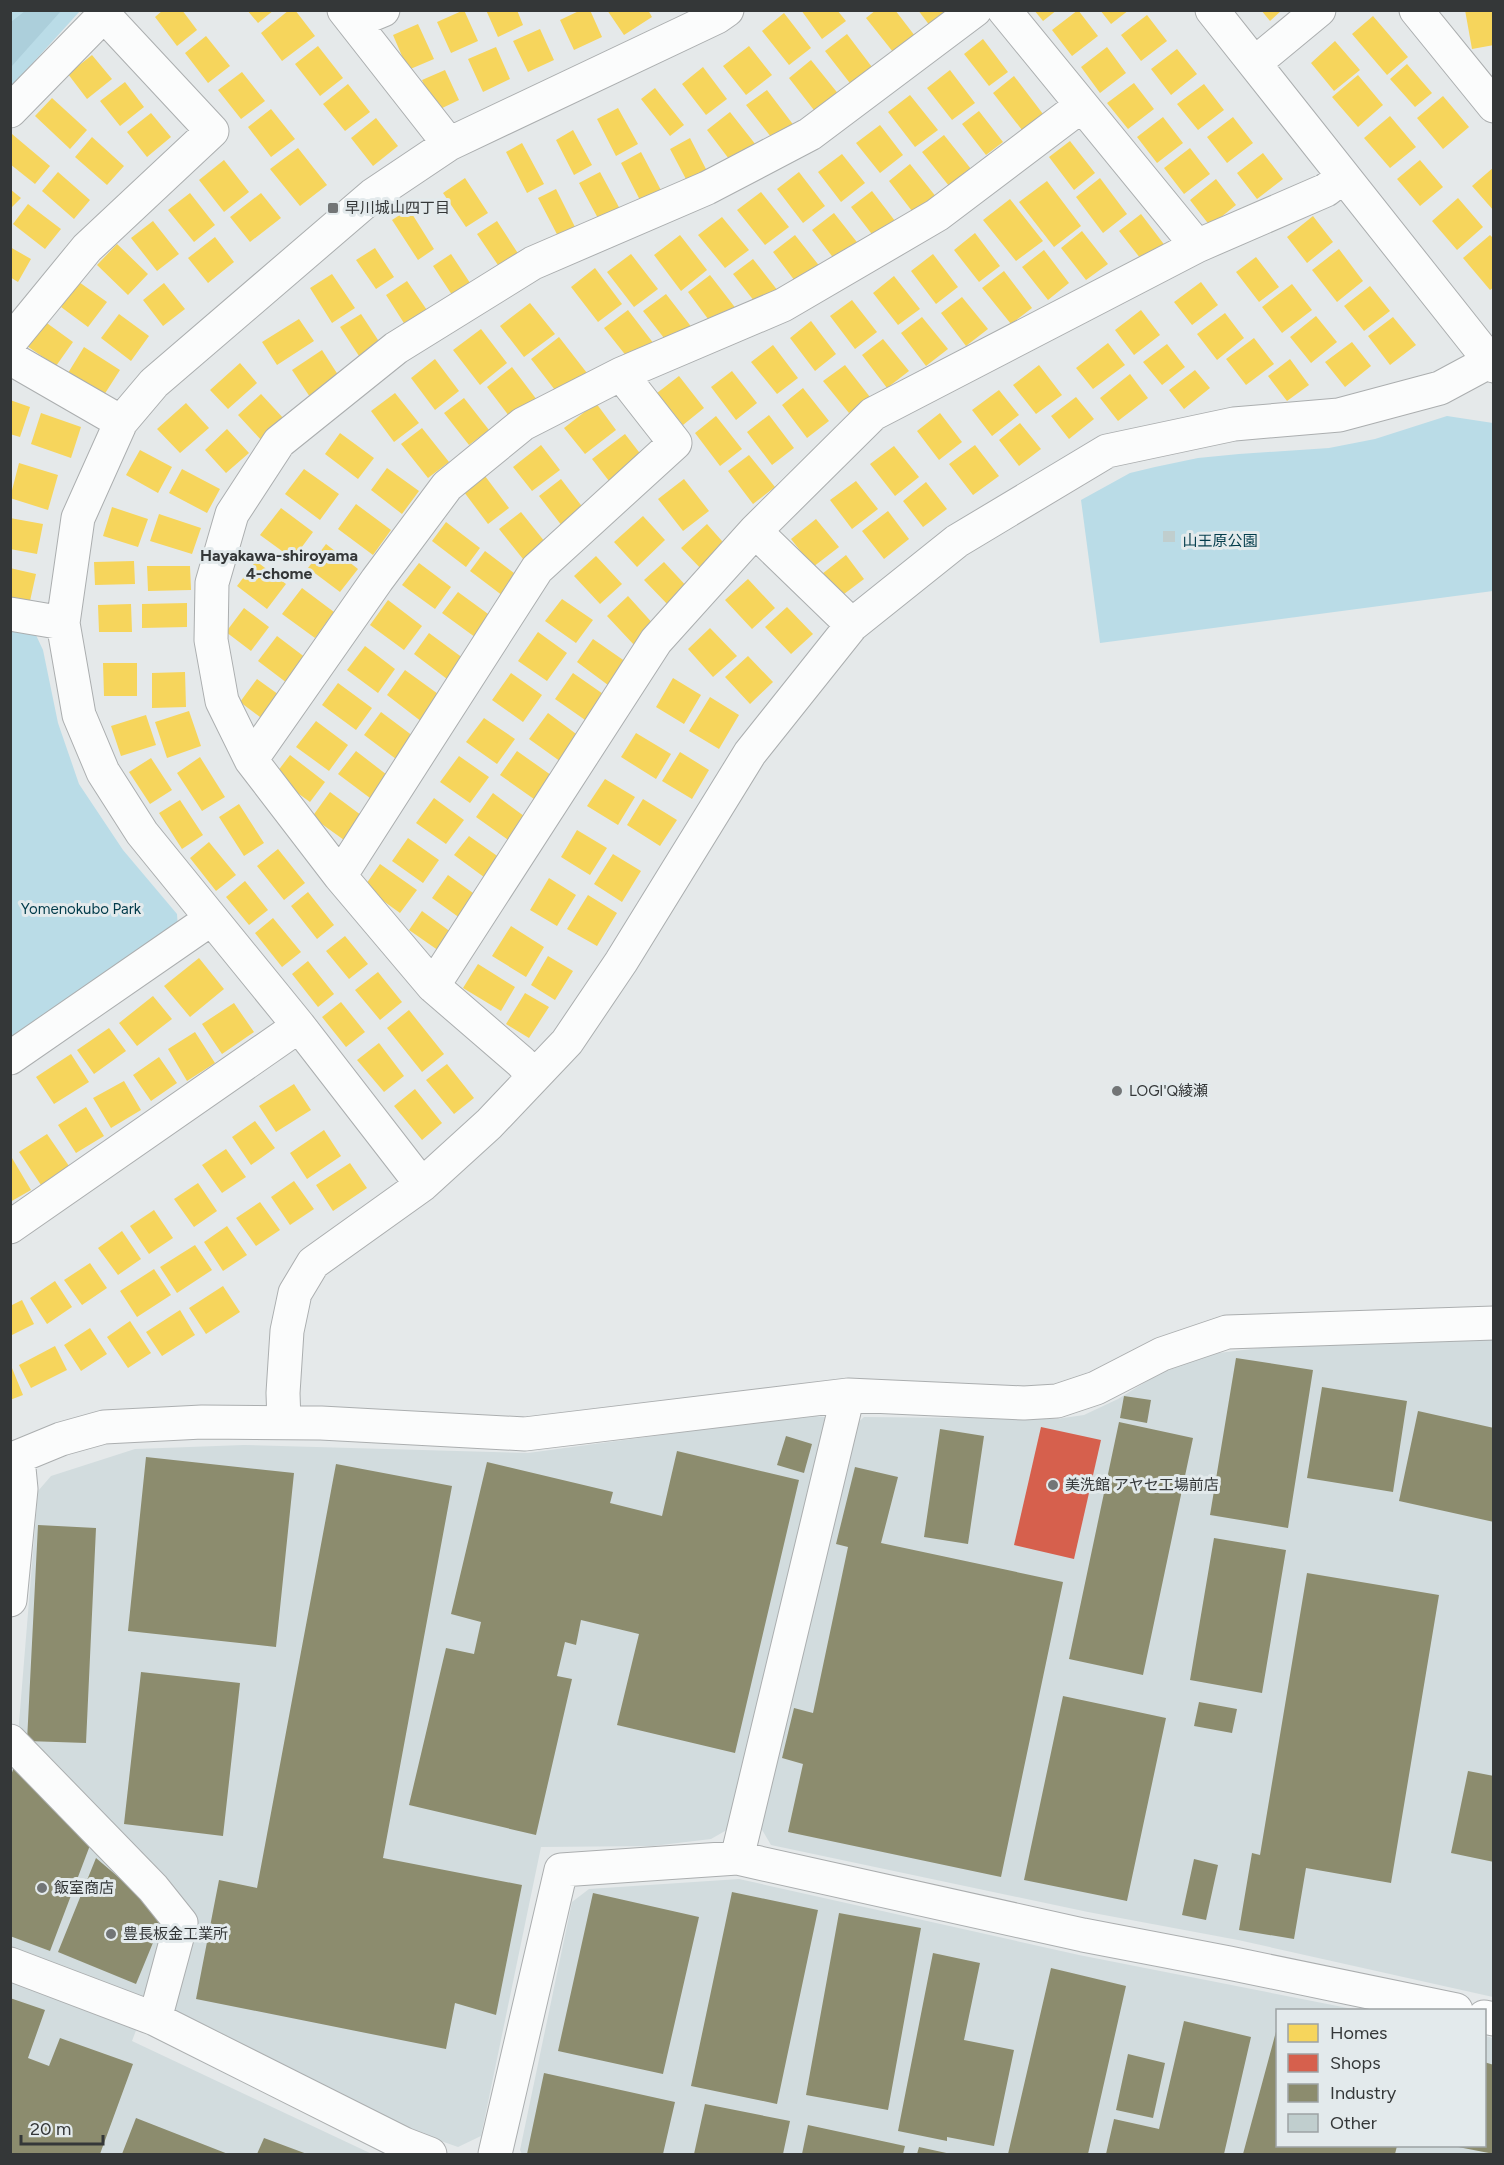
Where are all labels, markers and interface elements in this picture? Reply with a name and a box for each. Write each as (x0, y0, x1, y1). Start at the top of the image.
place label: 早川城山四丁目 (345, 199, 450, 217)
marker: 早川城山四丁目 (326, 201, 340, 215)
park label: 山王原公園 (1182, 532, 1258, 550)
district label: Hayakawa-shiroyama 4-chome (200, 546, 358, 583)
park label: Yomenokubo Park (21, 900, 142, 918)
place label: LOGI'Q綾瀬 (1129, 1082, 1208, 1100)
marker: LOGI'Q綾瀬 (1110, 1084, 1124, 1098)
place label: 美洗館 アヤセ工場前店 (1065, 1476, 1219, 1494)
marker: 美洗館 アヤセ工場前店 (1046, 1478, 1060, 1492)
place label: 飯室商店 (54, 1879, 114, 1897)
marker: 飯室商店 (35, 1881, 49, 1895)
place label: 豊長板金工業所 (123, 1925, 228, 1943)
marker: 豊長板金工業所 (104, 1927, 118, 1941)
legend (1276, 2009, 1486, 2147)
text: Homes (1330, 2022, 1388, 2044)
text: Shops (1330, 2052, 1381, 2074)
text: Industry (1330, 2082, 1397, 2104)
scale bar (21, 2108, 104, 2146)
text: Other (1330, 2112, 1377, 2134)
text: 20 m (30, 2118, 71, 2140)

